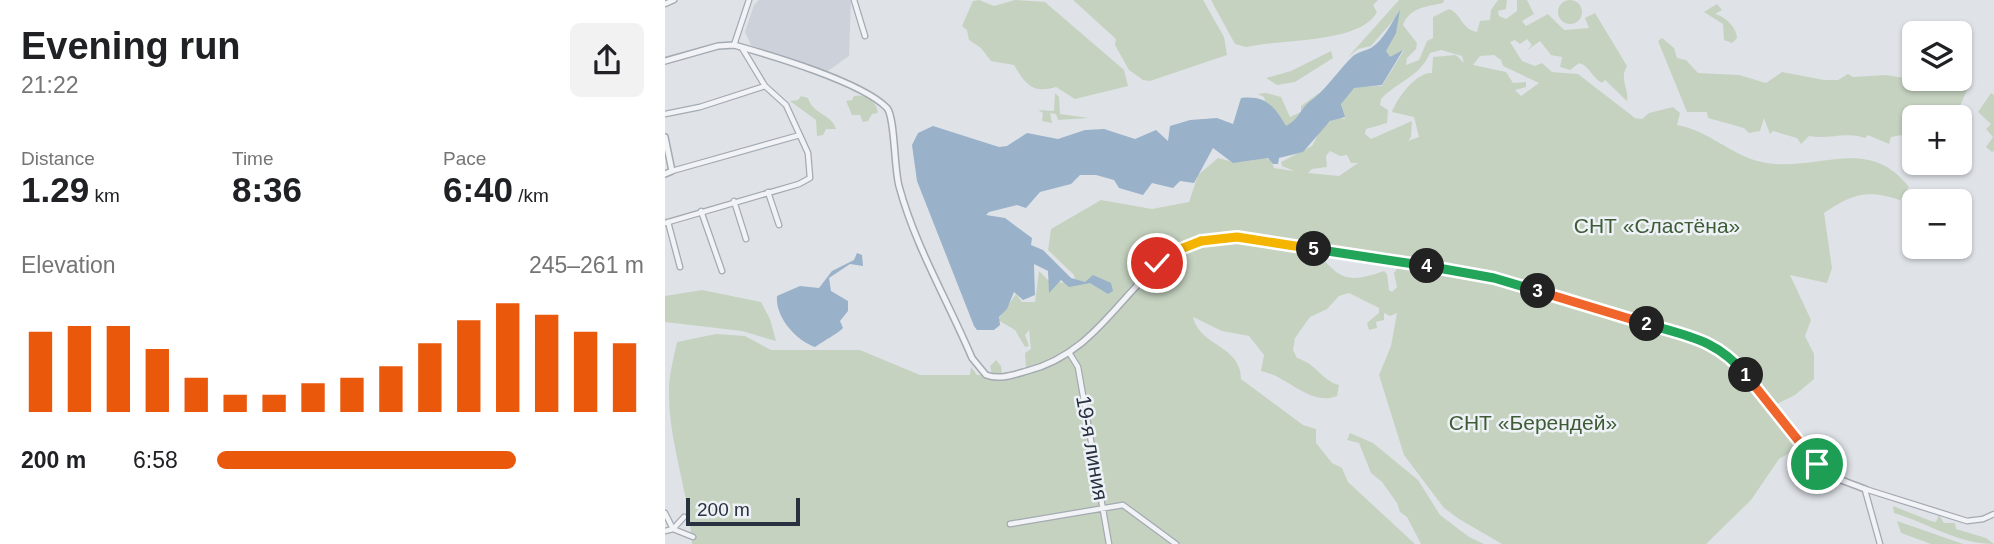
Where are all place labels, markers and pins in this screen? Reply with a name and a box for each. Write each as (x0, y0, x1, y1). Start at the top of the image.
pin: 5 (1297, 232, 1331, 266)
pin (1127, 233, 1187, 293)
pin: 4 (1409, 248, 1445, 284)
pin: 3 (1521, 274, 1555, 308)
pin: 2 (1629, 306, 1665, 342)
pin: 1 (1729, 358, 1763, 392)
pin (1787, 434, 1847, 494)

